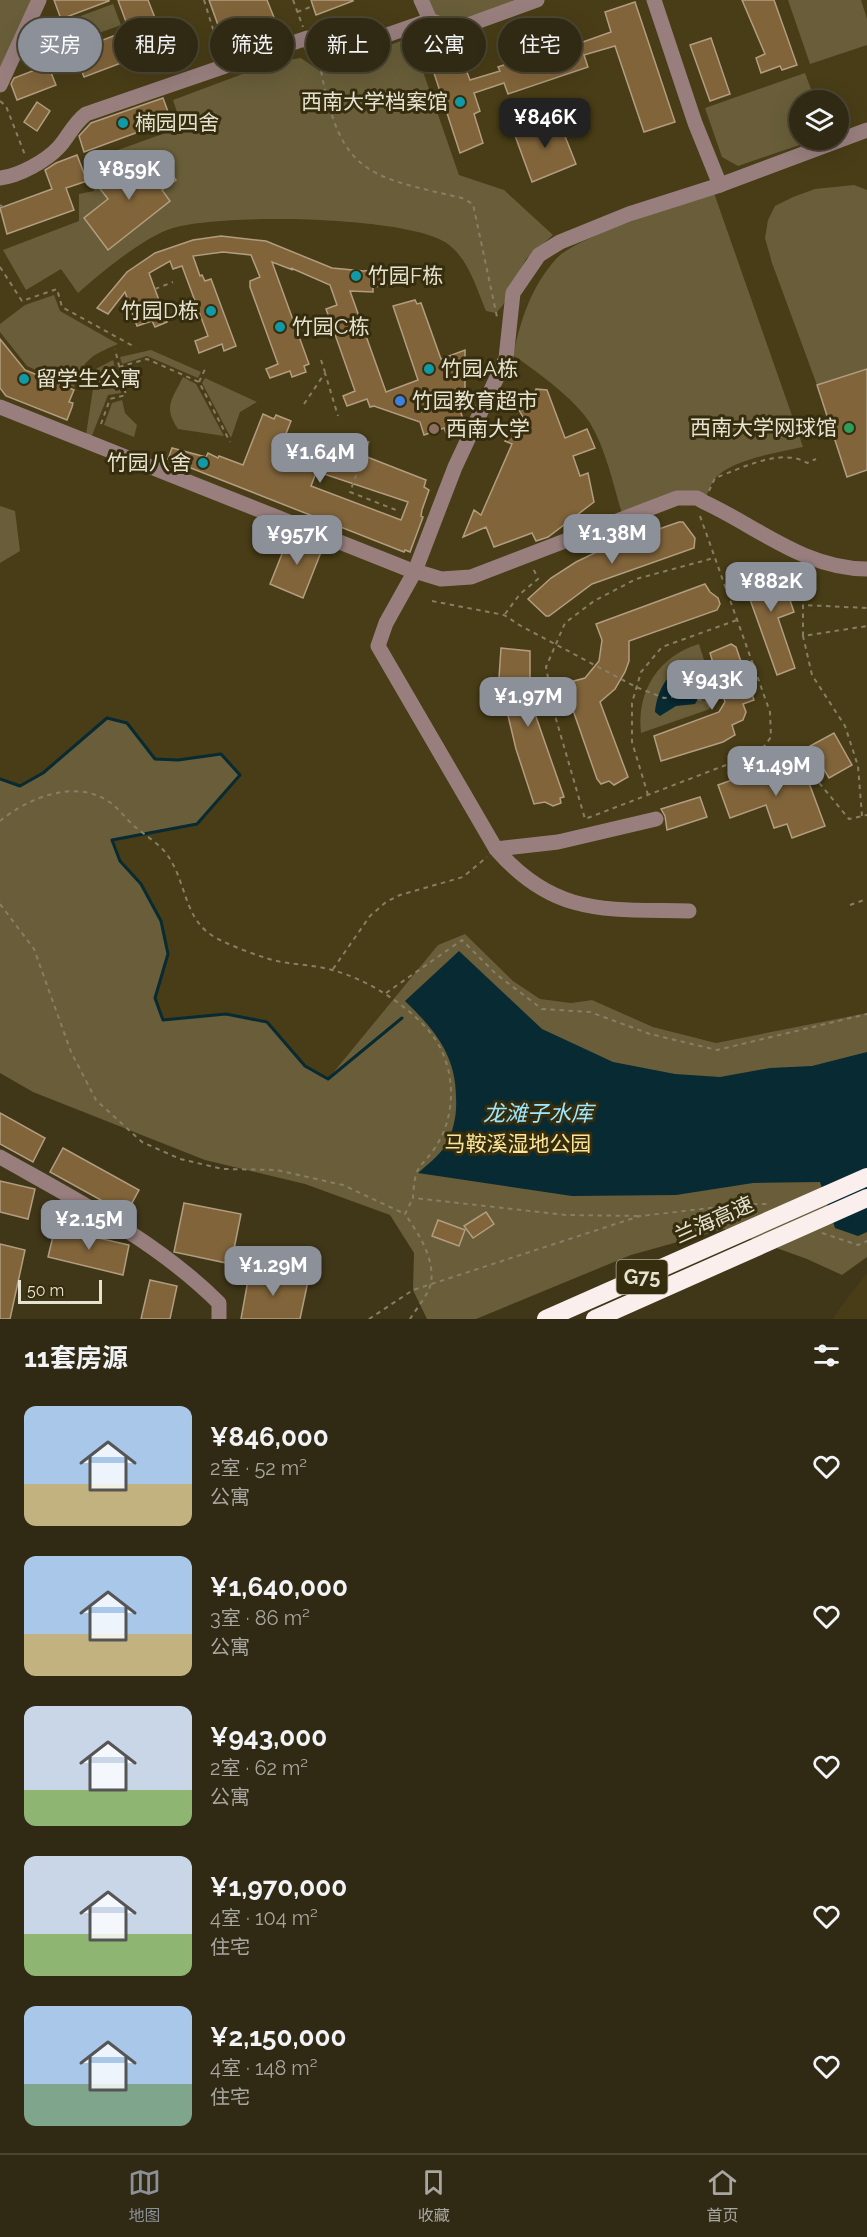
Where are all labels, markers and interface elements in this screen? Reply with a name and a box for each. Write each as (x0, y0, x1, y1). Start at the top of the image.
chip: 买房 (18, 18, 102, 72)
chip: 租房 (114, 18, 198, 72)
chip: 筛选 (210, 18, 294, 72)
chip: 新上 (306, 18, 390, 72)
chip: 公寓 (402, 18, 486, 72)
chip: 住宅 (498, 18, 582, 72)
place label: 西南大学档案馆 (301, 89, 448, 114)
map controls (789, 90, 849, 150)
button: layers (789, 90, 849, 150)
marker: 西南大学档案馆 (453, 95, 467, 109)
pin: ¥846K (503, 98, 587, 149)
text: ¥846K (513, 105, 577, 129)
place label: 楠园四舍 (135, 110, 219, 135)
marker: 楠园四舍 (116, 116, 130, 130)
pin: ¥859K (87, 150, 171, 201)
text: ¥859K (98, 157, 160, 181)
place label: 竹园F栋 (368, 263, 443, 288)
marker: 竹园F栋 (349, 269, 363, 283)
place label: 竹园D栋 (121, 298, 199, 323)
marker: 竹园D栋 (204, 304, 218, 318)
place label: 竹园C栋 (292, 314, 369, 339)
marker: 竹园C栋 (273, 320, 287, 334)
place label: 竹园A栋 (441, 356, 518, 381)
marker: 竹园A栋 (422, 362, 436, 376)
place label: 留学生公寓 (36, 366, 141, 391)
marker: 留学生公寓 (17, 372, 31, 386)
place label: 竹园教育超市 (412, 388, 538, 413)
marker: 竹园教育超市 (393, 394, 407, 408)
place label: 西南大学网球馆 (690, 415, 837, 440)
place label: 西南大学 (446, 416, 530, 441)
marker: 西南大学网球馆 (842, 421, 856, 435)
marker: 西南大学 (427, 422, 441, 436)
pin: ¥1.64M (271, 433, 369, 484)
text: ¥1.64M (285, 440, 355, 464)
place label: 竹园八舍 (107, 450, 191, 475)
marker: 竹园八舍 (196, 456, 210, 470)
pin: ¥1.38M (563, 514, 661, 565)
pin: ¥957K (255, 515, 339, 566)
text: ¥1.38M (577, 521, 647, 545)
text: ¥957K (266, 522, 328, 546)
pin: ¥882K (729, 562, 813, 613)
text: ¥882K (739, 569, 803, 593)
pin: ¥943K (670, 660, 754, 711)
text: ¥943K (681, 667, 743, 691)
pin: ¥1.97M (479, 677, 577, 728)
text: ¥1.97M (494, 684, 562, 708)
pin: ¥1.49M (727, 746, 825, 797)
text: ¥1.49M (741, 753, 811, 777)
water label: 龙滩子水库 (483, 1100, 597, 1126)
park label: 马鞍溪湿地公园 (445, 1131, 592, 1156)
street label: 兰海高速 (670, 1191, 757, 1248)
pin: ¥2.15M (40, 1200, 138, 1251)
text: ¥2.15M (55, 1207, 123, 1231)
pin: ¥1.29M (224, 1246, 322, 1297)
text: ¥1.29M (239, 1253, 307, 1277)
road number: G75 (616, 1260, 668, 1294)
scale bar (18, 1277, 102, 1304)
text: 50 m (27, 1281, 64, 1300)
icon: filters (810, 1339, 843, 1372)
text: 11套房源 (24, 1343, 128, 1373)
text: ¥846,000 (210, 1422, 329, 1452)
icon: home (72, 1430, 144, 1502)
icon: heart (810, 1450, 843, 1483)
text: 2室 · 52 m² (210, 1456, 307, 1480)
text: 公寓 (210, 1485, 250, 1509)
text: ¥1,640,000 (210, 1572, 348, 1602)
icon: home (72, 1580, 144, 1652)
icon: heart (810, 1600, 843, 1633)
text: 3室 · 86 m² (210, 1606, 310, 1630)
text: 公寓 (210, 1635, 250, 1659)
text: ¥943,000 (210, 1722, 327, 1752)
icon: home (72, 1730, 144, 1802)
icon: heart (810, 1750, 843, 1783)
text: 2室 · 62 m² (210, 1756, 308, 1780)
text: 公寓 (210, 1785, 250, 1809)
text: ¥1,970,000 (210, 1872, 347, 1902)
icon: home (72, 1880, 144, 1952)
icon: heart (810, 1900, 843, 1933)
text: 4室 · 104 m² (210, 1906, 318, 1930)
text: 住宅 (210, 1935, 250, 1959)
text: ¥2,150,000 (210, 2022, 346, 2052)
icon: home (72, 2030, 144, 2102)
icon: heart (810, 2050, 843, 2083)
text: 4室 · 148 m² (210, 2056, 317, 2080)
text: 住宅 (210, 2085, 250, 2109)
tab: 地图 (128, 2166, 161, 2226)
tab: 收藏 (417, 2166, 450, 2226)
tab: 首页 (706, 2166, 739, 2226)

